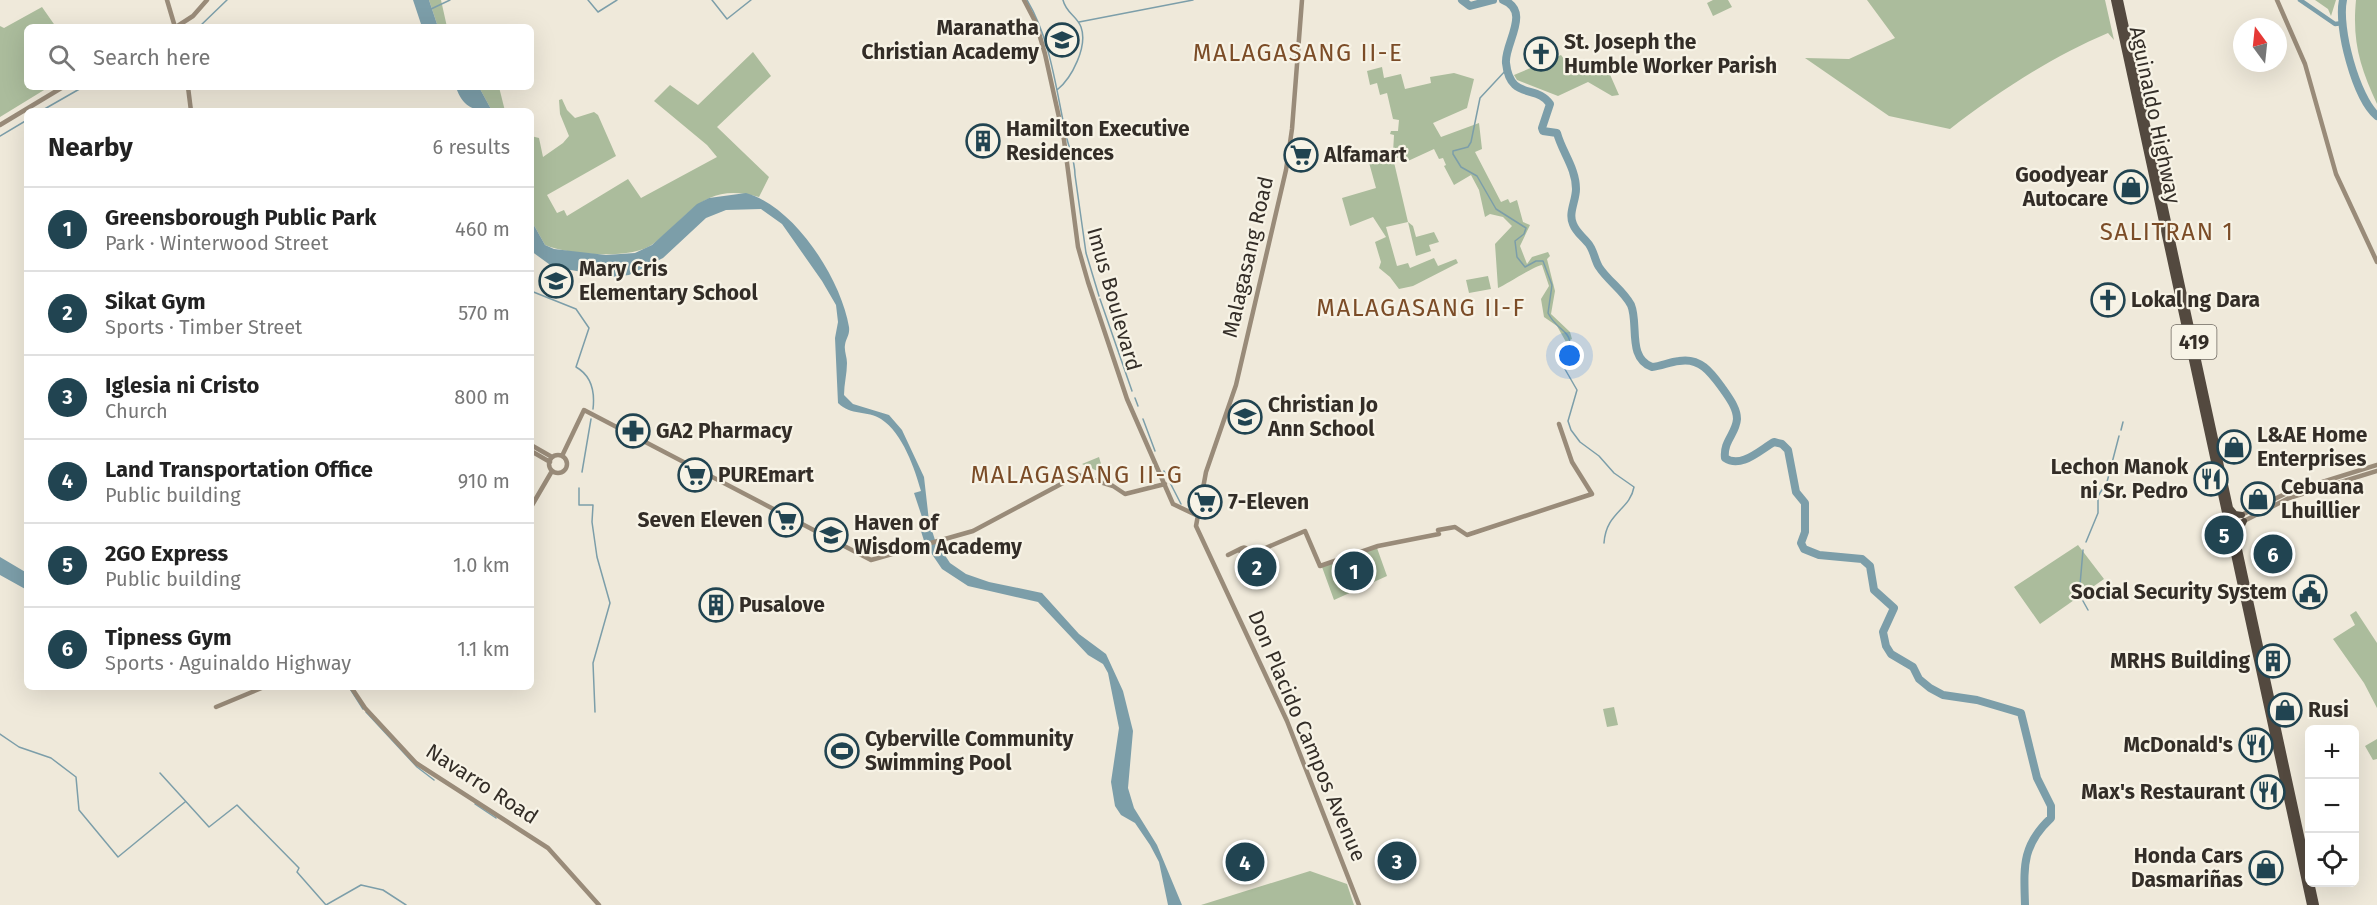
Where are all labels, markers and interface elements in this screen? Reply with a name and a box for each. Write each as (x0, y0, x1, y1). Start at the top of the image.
place label: Maranatha Christian Academy (861, 15, 1039, 65)
north arrow (2233, 18, 2287, 72)
school or university icon: Maranatha Christian Academy (1044, 22, 1080, 58)
search box (24, 24, 534, 90)
street label: Aguinaldo Highway (2124, 24, 2187, 207)
place label: St. Joseph the Humble Worker Parish (1564, 29, 1777, 79)
church icon: St. Joseph the Humble Worker Parish (1523, 36, 1559, 72)
district label: MALAGASANG II-E (1193, 39, 1403, 67)
icon: search (45, 41, 78, 74)
text: Search here (93, 44, 211, 71)
place label: Hamilton Executive Residences (1006, 116, 1190, 166)
building icon: Hamilton Executive Residences (965, 123, 1001, 159)
text: Nearby (48, 132, 133, 163)
text: 6 results (433, 135, 510, 159)
supermarket icon: Alfamart (1283, 137, 1319, 173)
place label: Alfamart (1323, 142, 1408, 168)
place label: Goodyear Autocare (2015, 162, 2109, 212)
shop icon: Goodyear Autocare (2113, 169, 2149, 205)
street label: Malagasang Road (1217, 174, 1279, 340)
text: Greensborough Public Park (105, 204, 376, 231)
text: 1 (63, 217, 72, 241)
text: 460 m (455, 217, 510, 241)
district label: SALITRAN 1 (2100, 218, 2234, 246)
street label: Imus Boulevard (1081, 224, 1147, 374)
text: Park · Winterwood Street (105, 231, 328, 255)
place label: Mary Cris Elementary School (579, 256, 758, 306)
school or university icon: Mary Cris Elementary School (538, 263, 574, 299)
church icon: Lokal ng Dara (2090, 282, 2126, 318)
place label: Lokal ng Dara (2131, 287, 2260, 313)
text: Sikat Gym (105, 288, 206, 315)
district label: MALAGASANG II-F (1316, 294, 1526, 322)
text: 2 (62, 301, 73, 325)
text: 570 m (458, 301, 510, 325)
text: Sports · Timber Street (105, 315, 302, 339)
road number: 419 (2172, 325, 2216, 359)
your location (1555, 341, 1584, 370)
text: Iglesia ni Cristo (105, 372, 259, 399)
text: 3 (62, 385, 73, 409)
text: 800 m (454, 385, 510, 409)
place label: Christian Jo Ann School (1267, 392, 1378, 442)
text: Church (105, 399, 168, 423)
school or university icon: Christian Jo Ann School (1227, 399, 1263, 435)
pharmacy icon: GA2 Pharmacy (615, 413, 651, 449)
place label: GA2 Pharmacy (656, 418, 793, 444)
place label: L&AE Home Enterprises (2257, 422, 2368, 472)
shop icon: L&AE Home Enterprises (2216, 429, 2252, 465)
place label: Lechon Manok ni Sr. Pedro (2051, 454, 2188, 504)
text: Land Transportation Office (105, 456, 373, 483)
supermarket icon: PUREmart (677, 457, 713, 493)
district label: MALAGASANG II-G (971, 461, 1183, 489)
restaurant icon: Lechon Manok ni Sr. Pedro (2193, 461, 2229, 497)
place label: PUREmart (718, 462, 815, 488)
text: 4 (62, 469, 73, 493)
text: 910 m (458, 469, 510, 493)
place label: Cebuana Lhuillier (2281, 474, 2364, 524)
shop icon: Cebuana Lhuillier (2240, 481, 2276, 517)
text: Public building (105, 483, 241, 507)
supermarket icon: 7-Eleven (1187, 484, 1223, 520)
place label: 7-Eleven (1228, 489, 1309, 515)
supermarket icon: Seven Eleven (768, 502, 804, 538)
place label: Seven Eleven (638, 507, 763, 533)
place label: Haven of Wisdom Academy (854, 510, 1022, 560)
pin: 5 (2204, 512, 2244, 558)
school or university icon: Haven of Wisdom Academy (813, 517, 849, 553)
pin: 6 (2254, 532, 2292, 576)
text: 2GO Express (105, 540, 228, 567)
pin: 2 (1238, 544, 1276, 590)
pin: 1 (1334, 548, 1374, 594)
text: 5 (62, 553, 73, 577)
text: 1.0 km (453, 553, 510, 577)
text: Public building (105, 567, 241, 591)
public building icon: Social Security System (2292, 574, 2328, 610)
place label: Social Security System (2071, 579, 2287, 605)
building icon: Pusalove (698, 587, 734, 623)
place label: Pusalove (739, 592, 825, 618)
street label: Don Placido Campos Avenue (1242, 607, 1372, 865)
text: Tipness Gym (105, 624, 232, 651)
text: 6 (62, 637, 73, 661)
text: 1.1 km (457, 637, 510, 661)
building icon: MRHS Building (2255, 643, 2291, 679)
place label: MRHS Building (2110, 648, 2250, 674)
text: Sports · Aguinaldo Highway (105, 651, 351, 675)
shop icon: Rusi (2267, 692, 2303, 728)
place label: Rusi (2308, 697, 2349, 723)
map controls (2305, 725, 2359, 887)
button: + (2305, 725, 2359, 779)
place label: Cyberville Community Swimming Pool (865, 726, 1074, 776)
restaurant icon: McDonald's (2238, 727, 2274, 763)
place label: McDonald's (2123, 732, 2233, 758)
sports icon: Cyberville Community Swimming Pool (824, 733, 860, 769)
street label: Navarro Road (421, 738, 543, 830)
restaurant icon: Max's Restaurant (2250, 774, 2286, 810)
place label: Max's Restaurant (2081, 779, 2246, 805)
button: − (2305, 779, 2359, 833)
button: locate (2305, 833, 2359, 887)
pin: 3 (1378, 838, 1416, 884)
pin: 4 (1226, 840, 1264, 884)
place label: Honda Cars Dasmariñas (2131, 843, 2243, 893)
shop icon: Honda Cars Dasmariñas (2248, 850, 2284, 886)

